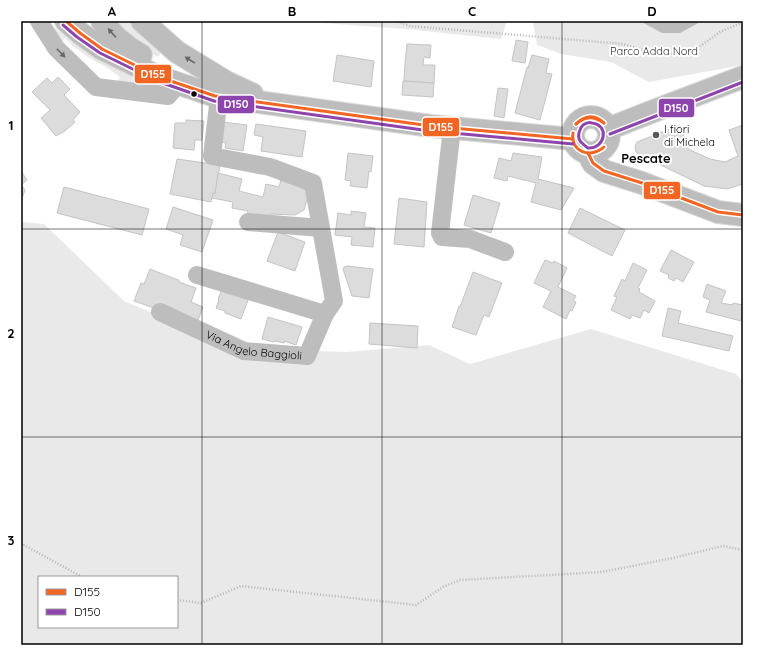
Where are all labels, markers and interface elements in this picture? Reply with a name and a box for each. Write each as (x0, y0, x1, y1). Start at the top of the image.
text: A (108, 3, 117, 19)
text: B (288, 3, 296, 19)
text: C (468, 3, 476, 19)
text: D (647, 3, 657, 19)
one-way arrow (107, 28, 116, 38)
park label: Parco Adda Nord (610, 44, 698, 58)
one-way arrow (56, 48, 66, 58)
one-way arrow (185, 56, 195, 64)
line badge: D155 (134, 64, 172, 84)
text: D155 (141, 67, 165, 81)
unlabelled marker (189, 89, 199, 99)
line badge: D150 (217, 95, 255, 114)
text: D150 (223, 97, 249, 111)
line badge: D150 (658, 98, 695, 118)
text: D150 (663, 101, 689, 115)
text: 1 (8, 117, 14, 133)
line badge: D155 (422, 117, 460, 137)
text: D155 (429, 120, 453, 134)
place label: I fiori di Michela (664, 122, 715, 149)
marker: I fiori di Michela (651, 130, 661, 140)
district label: Pescate (621, 150, 671, 166)
line badge: D155 (643, 181, 681, 200)
text: D155 (650, 183, 674, 197)
text: 2 (7, 325, 15, 341)
street label: Via Angelo Baggioli (204, 327, 302, 363)
text: 3 (8, 532, 15, 548)
legend (38, 576, 178, 628)
text: D155 (74, 584, 100, 599)
text: D150 (74, 604, 101, 619)

